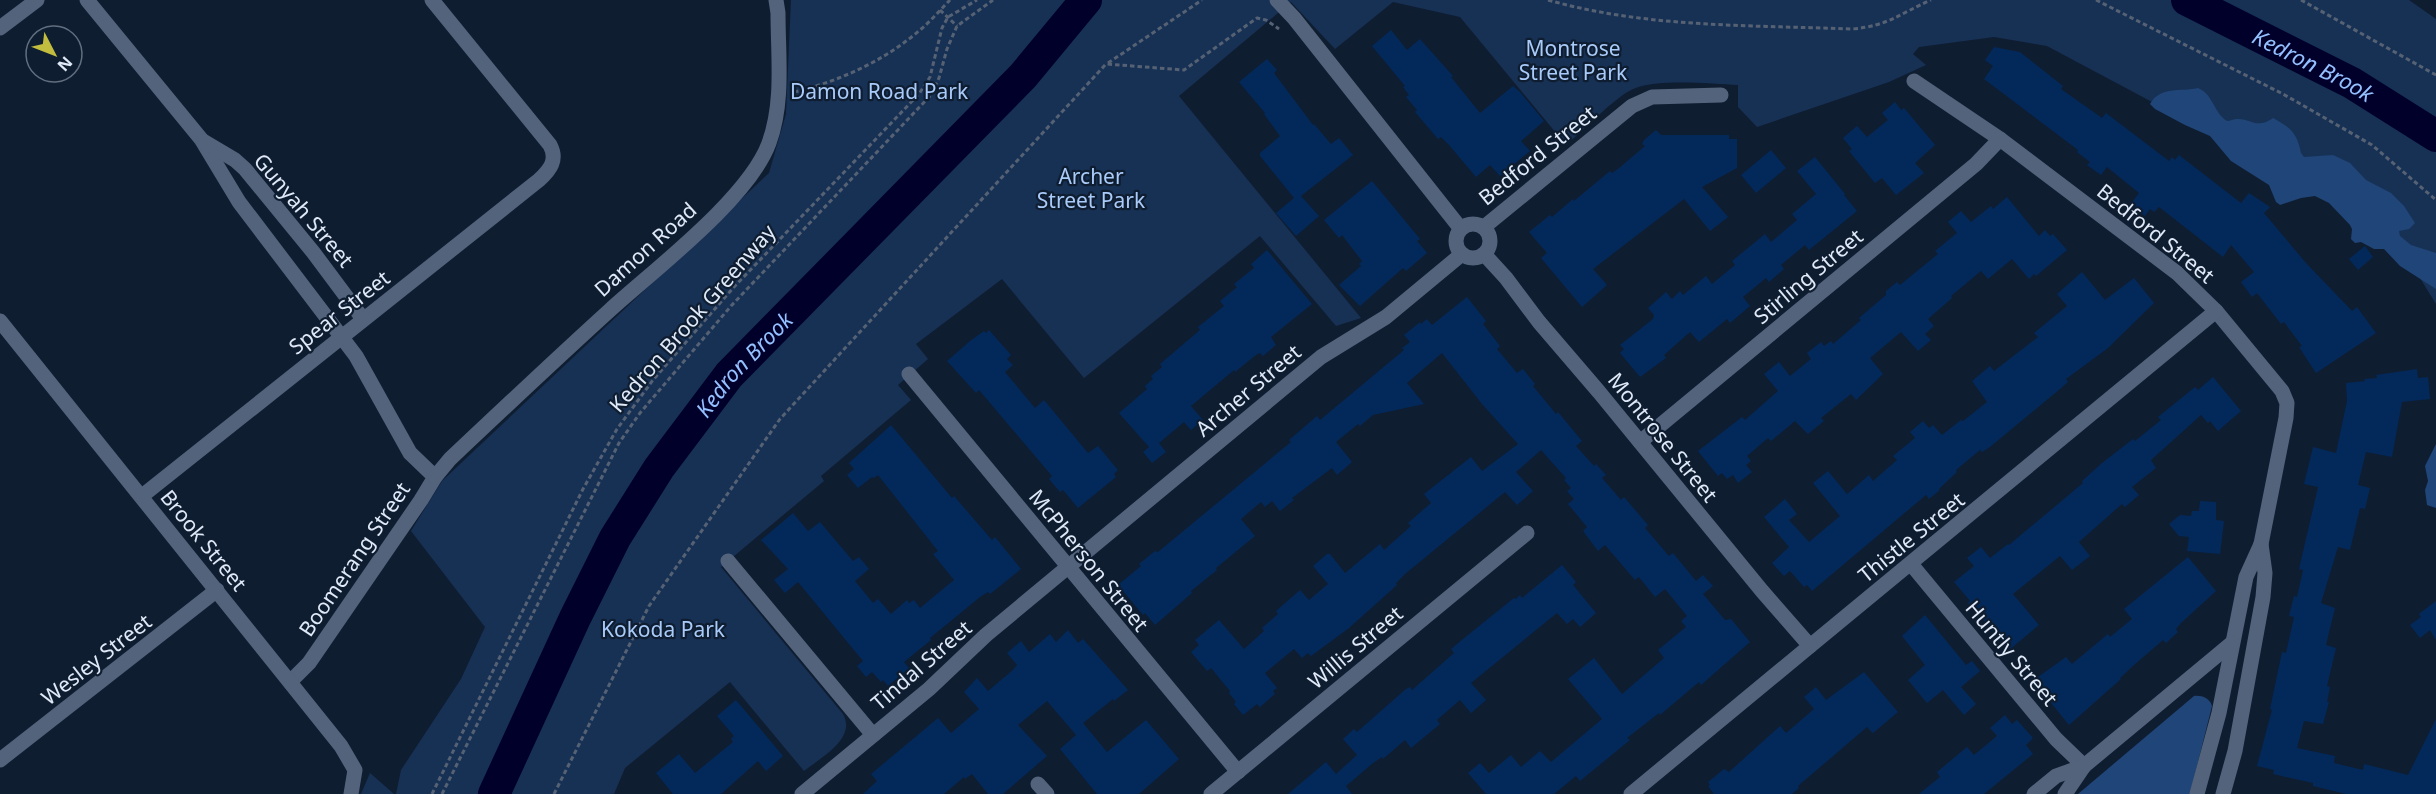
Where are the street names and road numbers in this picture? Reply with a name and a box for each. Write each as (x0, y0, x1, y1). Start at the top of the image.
street label: Bedford Street (1472, 99, 1602, 211)
street label: Gunyah Street (248, 147, 360, 273)
street label: Bedford Street (2091, 177, 2221, 289)
street label: Damon Road (588, 196, 702, 302)
street label: Kedron Brook Greenway (604, 219, 780, 417)
street label: Stirling Street (1748, 222, 1869, 330)
street label: Spear Street (283, 264, 396, 360)
street label: Archer Street (1189, 337, 1307, 442)
street label: Montrose Street (1602, 366, 1724, 508)
street label: Boomerang Street (292, 476, 416, 642)
street label: McPherson Street (1023, 483, 1155, 637)
street label: Brook Street (155, 484, 254, 597)
street label: Thistle Street (1852, 485, 1970, 588)
street label: Huntly Street (1960, 594, 2065, 712)
street label: Willis Street (1302, 599, 1408, 695)
street label: Wesley Street (35, 607, 157, 711)
street label: Tindal Street (865, 613, 977, 716)

